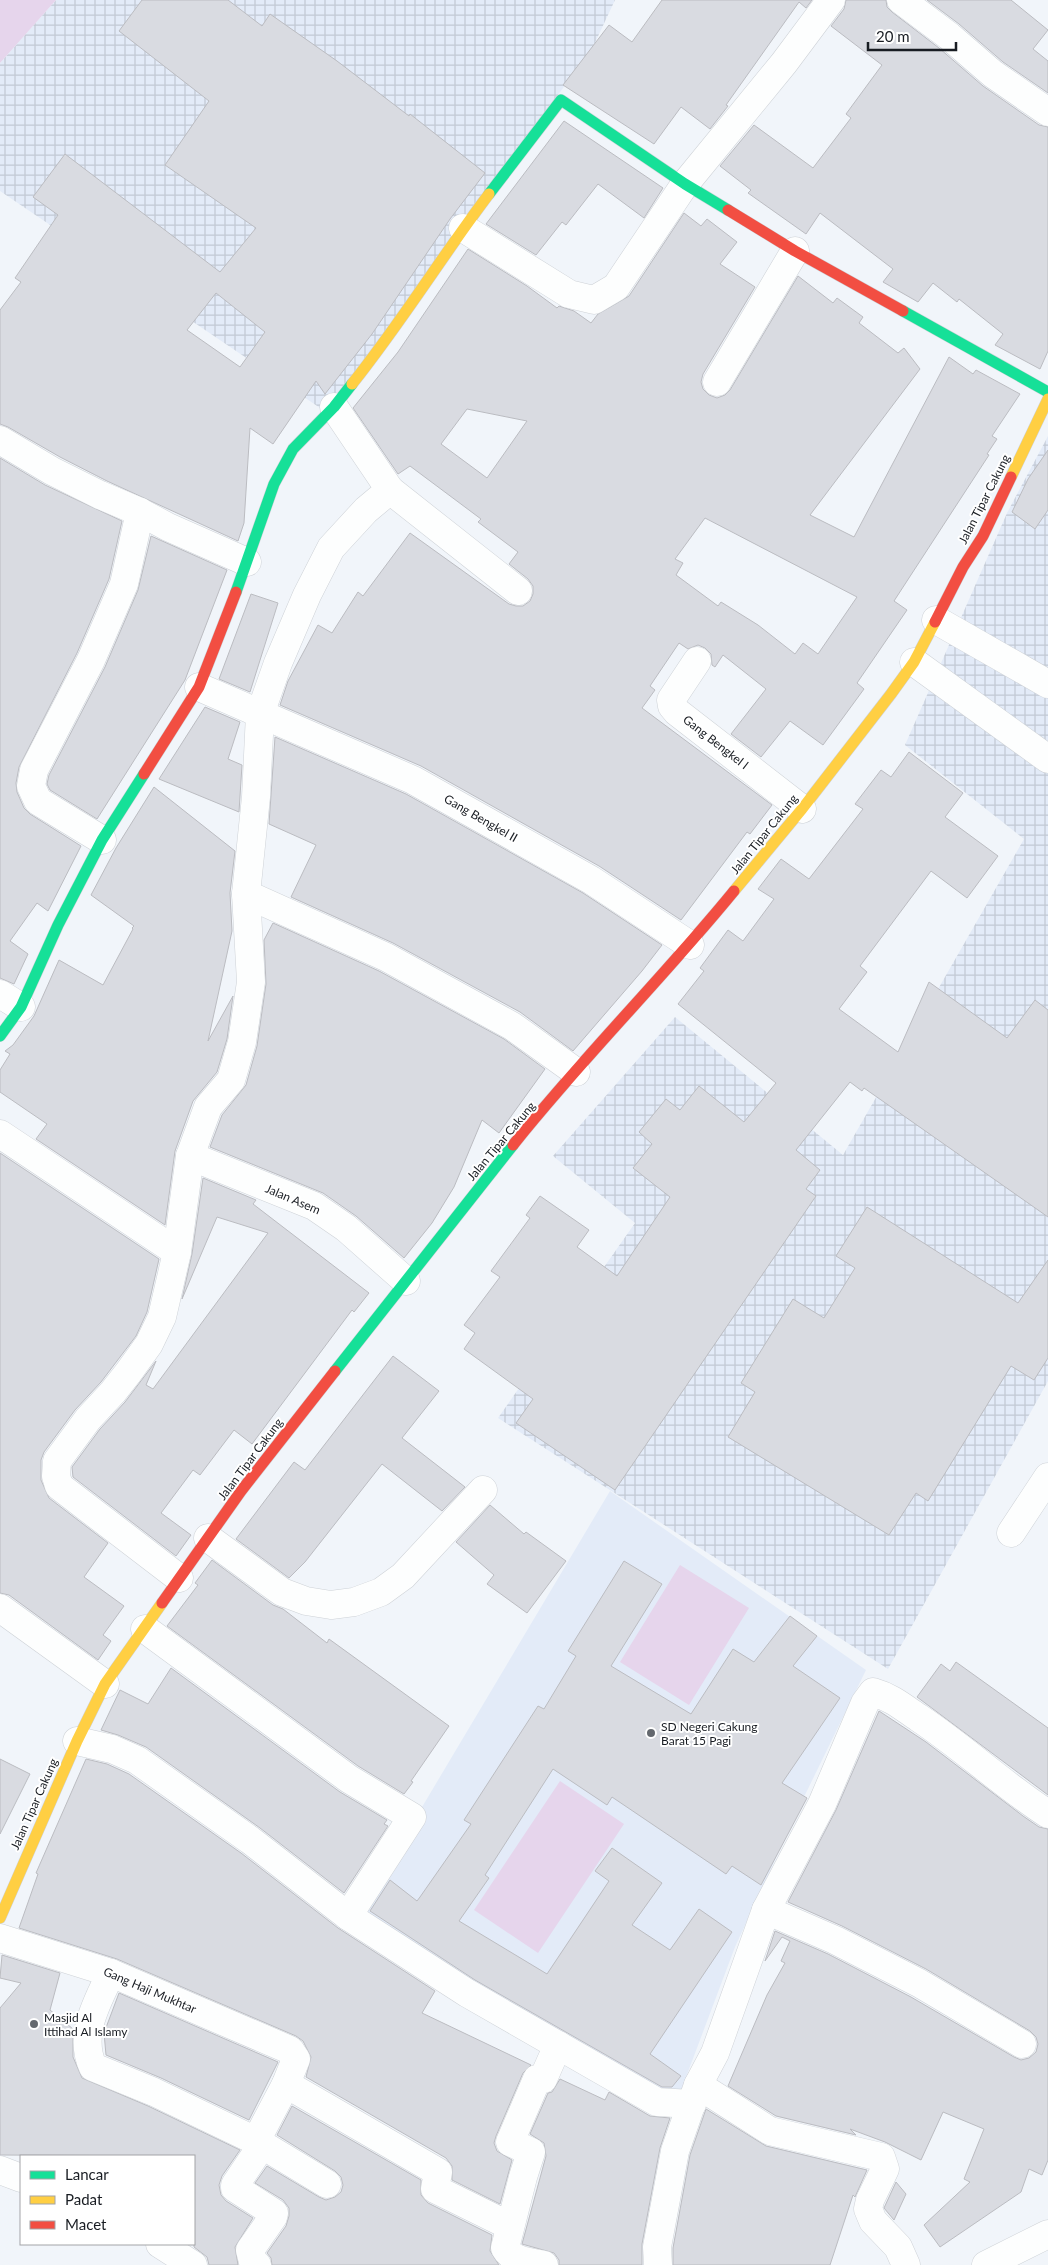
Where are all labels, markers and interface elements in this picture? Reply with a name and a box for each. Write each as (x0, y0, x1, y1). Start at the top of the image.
scale bar (868, 20, 956, 52)
text: 20 m (876, 27, 910, 45)
street label: Jalan Tipar Cakung (955, 452, 1013, 546)
street label: Gang Bengkel I (680, 712, 752, 772)
street label: Gang Bengkel II (442, 791, 520, 845)
street label: Jalan Tipar Cakung (727, 791, 801, 877)
street label: Jalan Tipar Cakung (464, 1098, 538, 1184)
street label: Jalan Asem (263, 1181, 323, 1217)
street label: Jalan Tipar Cakung (214, 1415, 286, 1503)
place label: SD Negeri Cakung Barat 15 Pagi (661, 1719, 758, 1748)
marker: SD Negeri Cakung Barat 15 Pagi (645, 1727, 657, 1739)
street label: Jalan Tipar Cakung (7, 1756, 61, 1852)
street label: Gang Haji Mukhtar (101, 1964, 199, 2017)
place label: Masjid Al Ittihad Al Islamy (44, 2010, 128, 2039)
marker: Masjid Al Ittihad Al Islamy (28, 2018, 40, 2030)
legend (20, 2155, 195, 2245)
text: Lancar (65, 2165, 109, 2183)
text: Padat (65, 2190, 103, 2208)
text: Macet (65, 2215, 107, 2233)

